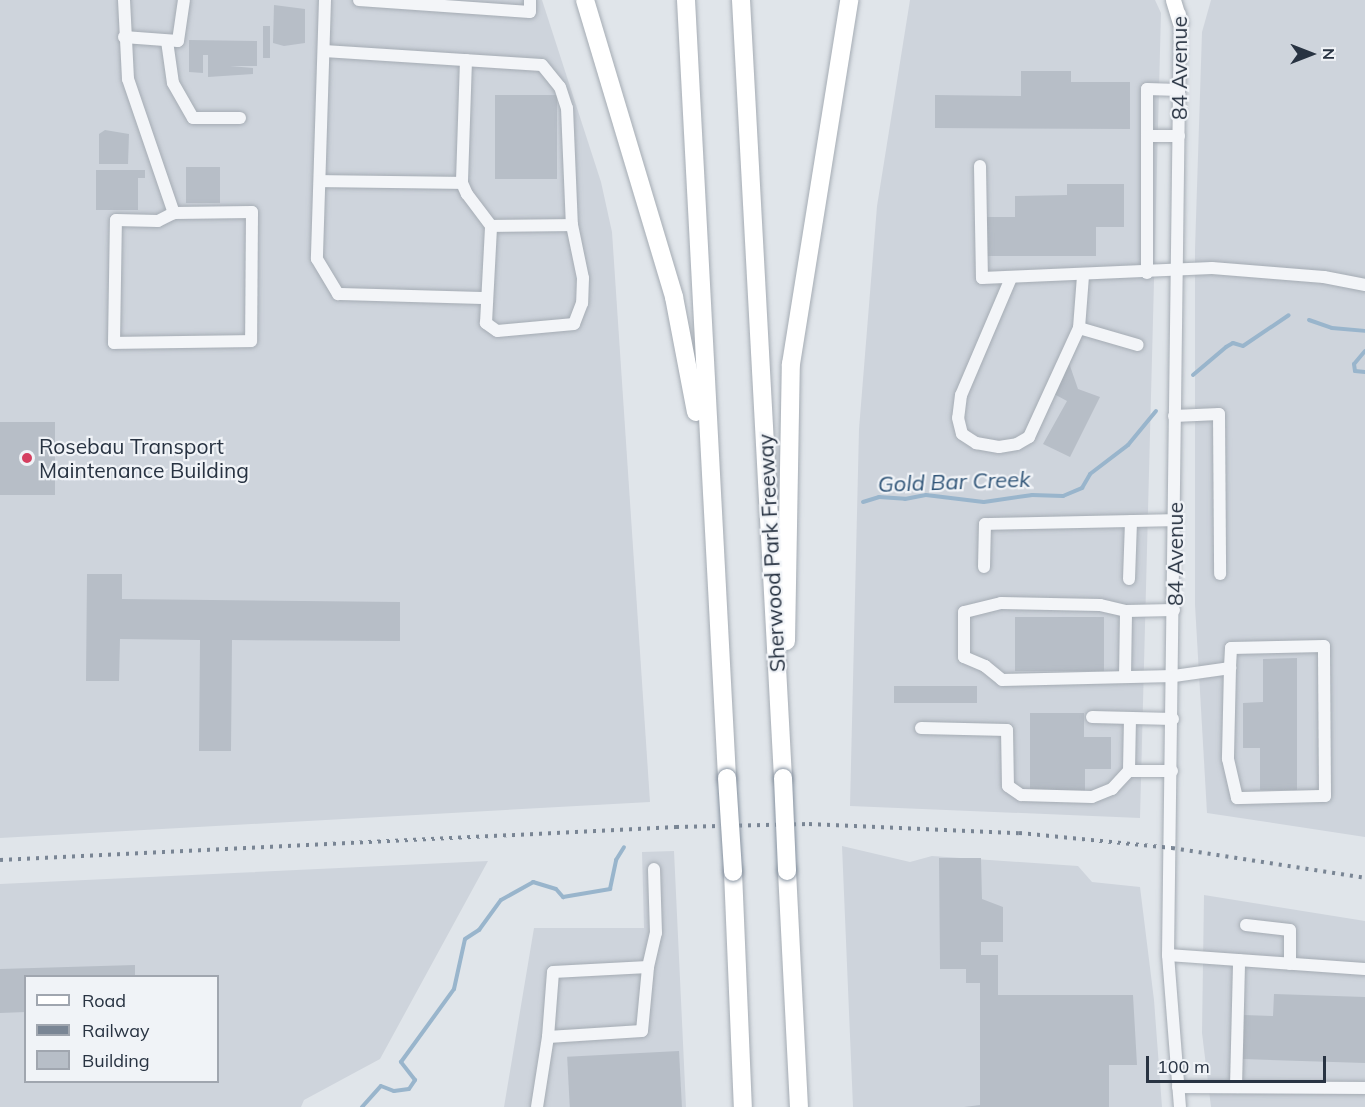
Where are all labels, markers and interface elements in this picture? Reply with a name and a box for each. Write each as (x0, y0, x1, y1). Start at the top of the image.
street label: 84 Avenue (1166, 16, 1192, 120)
north arrow (1281, 24, 1341, 84)
text: N (1319, 48, 1339, 60)
place label: Rosebau Transport Maintenance Building (39, 433, 249, 483)
street label: Sherwood Park Freeway (752, 433, 790, 673)
marker: Rosebau Transport Maintenance Building (20, 451, 34, 465)
water label: Gold Bar Creek (877, 466, 1031, 498)
street label: 84 Avenue (1162, 502, 1188, 606)
legend (24, 975, 219, 1083)
text: Road (82, 989, 126, 1012)
text: Railway (82, 1019, 150, 1042)
scale bar (1149, 1044, 1329, 1082)
text: Building (82, 1049, 150, 1072)
text: 100 m (1157, 1055, 1210, 1078)

